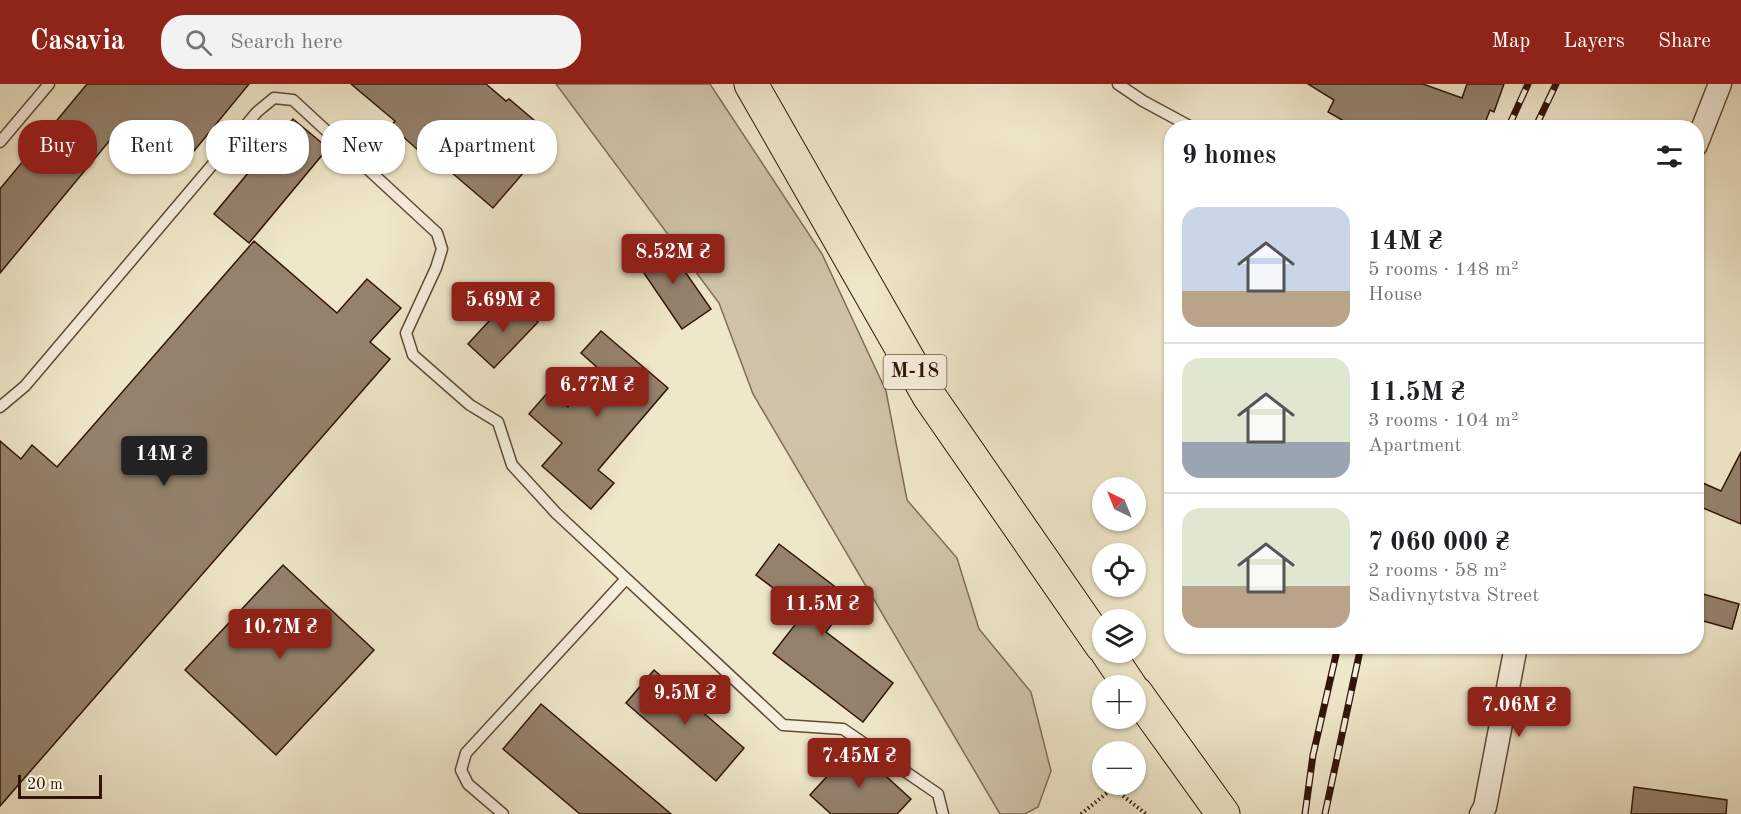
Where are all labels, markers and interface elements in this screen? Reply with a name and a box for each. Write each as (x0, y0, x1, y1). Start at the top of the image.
search box (161, 15, 581, 69)
icon: search (182, 26, 215, 59)
text: Casavia (30, 28, 125, 56)
text: Search here (230, 31, 343, 53)
text: Map (1491, 31, 1530, 52)
text: Layers (1563, 31, 1625, 52)
text: Share (1658, 31, 1711, 52)
chip: Buy (18, 120, 97, 174)
chip: Rent (109, 120, 194, 174)
chip: Filters (206, 120, 309, 174)
chip: New (321, 120, 405, 174)
chip: Apartment (417, 120, 557, 174)
icon: filters (1653, 140, 1686, 173)
text: 9 homes (1182, 143, 1276, 169)
text: 14M ₴ (1368, 229, 1443, 255)
icon: home (1230, 231, 1302, 303)
pin: 8.52M ₴ (618, 234, 728, 285)
text: 8.52M ₴ (636, 243, 710, 263)
text: 5 rooms · 148 m² (1368, 260, 1518, 280)
pin: 5.69M ₴ (448, 282, 558, 333)
text: House (1368, 285, 1422, 305)
text: 5.69M ₴ (466, 291, 540, 311)
road number: М-18 (884, 355, 946, 389)
pin: 6.77M ₴ (542, 367, 652, 418)
text: 6.77M ₴ (560, 376, 634, 396)
text: 11.5M ₴ (1368, 380, 1465, 406)
icon: home (1230, 382, 1302, 454)
text: 3 rooms · 104 m² (1368, 411, 1518, 431)
pin: 14M ₴ (122, 436, 206, 487)
text: Apartment (1368, 436, 1462, 456)
text: 14M ₴ (135, 445, 193, 465)
north arrow (1092, 477, 1146, 531)
map controls (1092, 477, 1146, 795)
text: 7 060 000 ₴ (1368, 530, 1510, 556)
icon: home (1230, 532, 1302, 604)
button: locate (1092, 543, 1146, 597)
text: 2 rooms · 58 m² (1368, 561, 1507, 581)
pin: 11.5M ₴ (767, 586, 877, 637)
text: Sadivnytstva Street (1368, 586, 1539, 606)
text: 11.5M ₴ (785, 595, 859, 615)
pin: 10.7M ₴ (225, 609, 335, 660)
button: layers (1092, 609, 1146, 663)
text: 10.7M ₴ (243, 618, 317, 638)
pin: 9.5M ₴ (636, 675, 734, 726)
button: + (1092, 675, 1146, 729)
text: 9.5M ₴ (653, 684, 717, 704)
pin: 7.06M ₴ (1464, 687, 1574, 738)
text: 7.06M ₴ (1482, 696, 1556, 716)
pin: 7.45M ₴ (804, 738, 914, 789)
button: − (1092, 741, 1146, 795)
text: 7.45M ₴ (822, 747, 896, 767)
scale bar (18, 772, 102, 800)
text: 20 m (27, 777, 63, 793)

